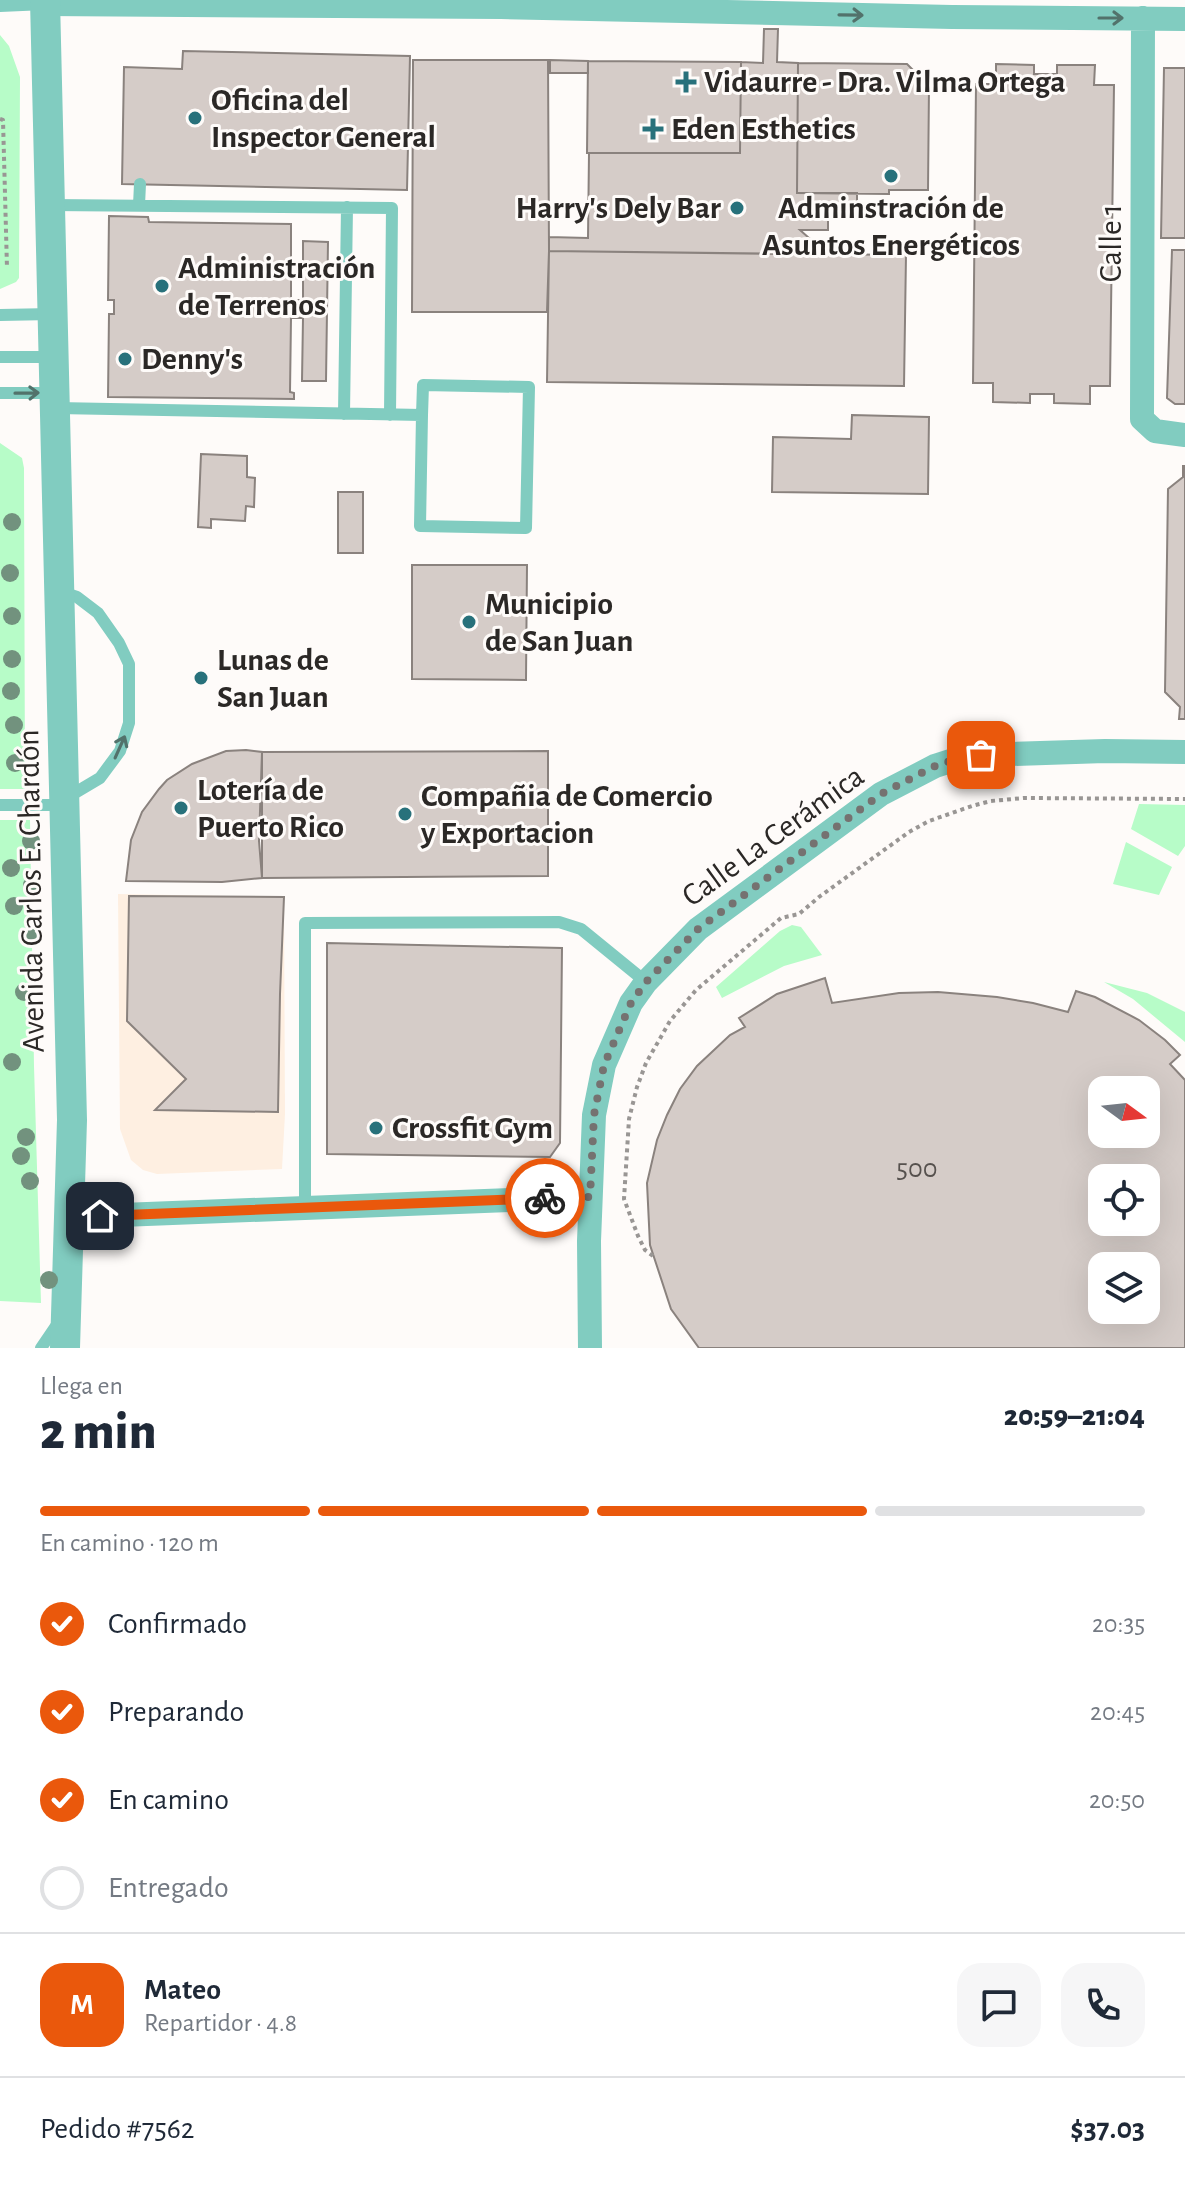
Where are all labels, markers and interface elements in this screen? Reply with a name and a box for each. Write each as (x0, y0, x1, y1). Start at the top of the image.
one-way arrow (837, 7, 864, 22)
one-way arrow (1097, 10, 1124, 26)
place label: Vidaurre - Dra. Vilma Ortega (704, 66, 1066, 98)
marker: Vidaurre - Dra. Vilma Ortega (675, 71, 697, 93)
place label: Oficina del Inspector General (211, 84, 436, 153)
marker: Oficina del Inspector General (186, 109, 204, 127)
place label: Eden Esthetics (671, 113, 856, 145)
marker: Eden Esthetics (642, 118, 664, 140)
marker: Adminstración de Asuntos Energéticos (882, 167, 900, 185)
place label: Harry's Dely Bar (516, 192, 721, 224)
place label: Adminstración de Asuntos Energéticos (762, 192, 1020, 261)
marker: Harry's Dely Bar (728, 199, 746, 217)
street label: Calle 1 (1095, 204, 1127, 282)
place label: Administración de Terrenos (178, 252, 375, 321)
marker: Administración de Terrenos (153, 277, 171, 295)
place label: Denny's (141, 343, 243, 375)
marker: Denny's (116, 350, 134, 368)
one-way arrow (13, 385, 40, 401)
place label: Municipio de San Juan (485, 588, 633, 657)
marker: Municipio de San Juan (460, 613, 478, 631)
place label: Lunas de San Juan (217, 644, 329, 713)
marker: Lunas de San Juan (192, 669, 210, 687)
pin (947, 721, 1015, 789)
street label: Avenida Carlos E. Chardón (12, 729, 50, 1053)
icon: bag (959, 733, 1003, 777)
one-way arrow (113, 735, 128, 759)
street label: Calle La Cerámica (676, 760, 870, 912)
place label: Lotería de Puerto Rico (197, 774, 344, 843)
place label: Compañia de Comercio y Exportacion (420, 780, 713, 849)
marker: Lotería de Puerto Rico (172, 799, 190, 817)
marker: Compañia de Comercio y Exportacion (396, 805, 414, 823)
north arrow (1088, 1076, 1160, 1148)
map controls (1088, 1076, 1160, 1324)
place label: Crossfit Gym (392, 1112, 553, 1144)
marker: Crossfit Gym (367, 1119, 385, 1137)
house number: 500 (896, 1155, 938, 1183)
courier (505, 1158, 585, 1238)
button: locate (1088, 1164, 1160, 1236)
icon: bike (523, 1176, 567, 1220)
pin (66, 1182, 134, 1250)
icon: home (78, 1194, 122, 1238)
button: layers (1088, 1252, 1160, 1324)
text: Llega en (40, 1373, 123, 1399)
text: 20:59–21:04 (1004, 1401, 1145, 1431)
text: 2 min (40, 1406, 156, 1458)
text: En camino · 120 m (40, 1530, 219, 1556)
icon: check (40, 1602, 84, 1646)
text: Confirmado (108, 1609, 247, 1639)
text: 20:35 (1092, 1611, 1145, 1637)
icon: check (40, 1690, 84, 1734)
text: Preparando (108, 1697, 244, 1727)
text: 20:45 (1090, 1699, 1145, 1725)
icon: check (40, 1778, 84, 1822)
text: En camino (108, 1785, 229, 1815)
text: 20:50 (1089, 1787, 1145, 1813)
text: Entregado (108, 1873, 229, 1903)
button: chat (957, 1963, 1041, 2047)
button: phone (1061, 1963, 1145, 2047)
text: Mateo (144, 1975, 221, 2005)
text: M (70, 1990, 94, 2020)
text: Repartidor · 4.8 (144, 2010, 297, 2036)
text: Pedido #7562 (40, 2114, 194, 2144)
text: $37.03 (1070, 2114, 1145, 2144)

